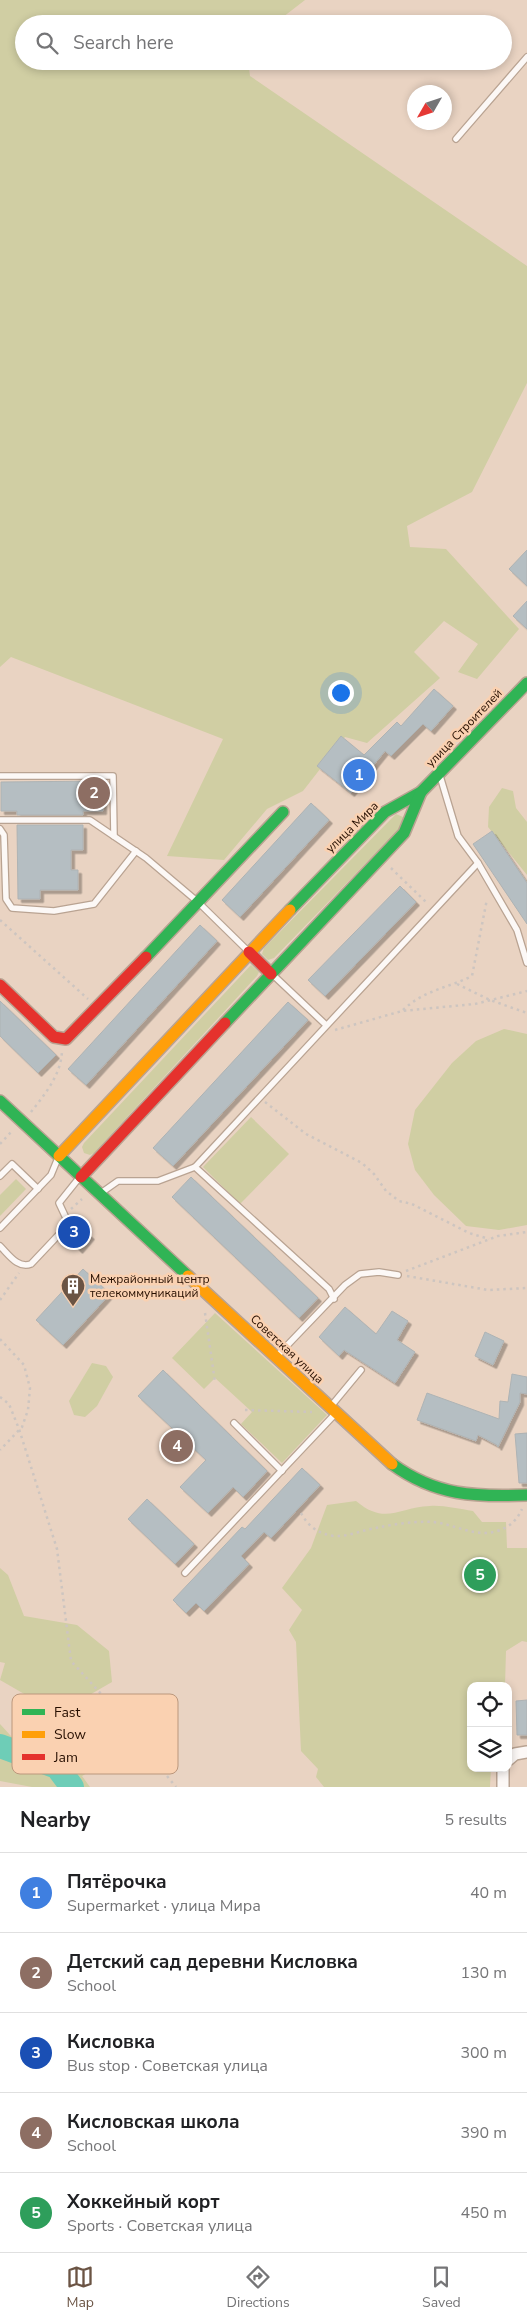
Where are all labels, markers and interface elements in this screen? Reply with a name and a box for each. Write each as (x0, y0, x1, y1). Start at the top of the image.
search box (15, 15, 512, 70)
icon: search (33, 29, 61, 57)
text: Search here (73, 30, 174, 56)
north arrow (407, 85, 452, 130)
your location (328, 680, 354, 706)
street label: улица Строителей (422, 685, 506, 771)
pin: 1 (343, 756, 375, 794)
pin: 2 (78, 774, 110, 812)
street label: улица Мира (322, 798, 382, 856)
pin: 3 (58, 1213, 90, 1251)
place label: Межрайонный центр телекоммуникаций (90, 1271, 210, 1301)
building icon: Межрайонный центр телекоммуникаций (60, 1273, 86, 1307)
street label: Советская улица (247, 1311, 327, 1387)
pin: 4 (161, 1427, 193, 1465)
pin: 5 (464, 1556, 496, 1594)
map controls (467, 1682, 512, 1772)
button: locate (467, 1682, 512, 1727)
legend (12, 1694, 178, 1774)
text: Fast (54, 1703, 80, 1722)
text: Slow (54, 1725, 86, 1744)
button: layers (467, 1727, 512, 1772)
text: Jam (53, 1748, 78, 1767)
text: Nearby (20, 1806, 90, 1834)
text: 5 results (445, 1809, 507, 1831)
text: Пятёрочка (67, 1869, 167, 1895)
text: 1 (31, 1882, 41, 1904)
text: 40 m (470, 1882, 507, 1904)
text: Supermarket · улица Мира (67, 1895, 261, 1917)
text: Детский сад деревни Кисловка (67, 1949, 358, 1975)
text: 2 (31, 1962, 41, 1984)
text: 130 m (460, 1962, 507, 1984)
text: School (67, 1975, 116, 1997)
text: Кисловка (67, 2029, 155, 2055)
text: 3 (31, 2042, 41, 2064)
text: 300 m (460, 2042, 507, 2064)
text: Bus stop · Советская улица (67, 2055, 268, 2077)
text: Кисловская школа (67, 2109, 240, 2135)
text: 4 (31, 2122, 41, 2144)
text: 390 m (460, 2122, 507, 2144)
text: School (67, 2135, 116, 2157)
text: Хоккейный корт (67, 2189, 220, 2215)
text: 5 (31, 2202, 41, 2224)
text: 450 m (460, 2202, 507, 2224)
text: Sports · Советская улица (67, 2215, 253, 2237)
tab: Map (66, 2263, 94, 2312)
tab: Directions (227, 2263, 290, 2312)
tab: Saved (422, 2263, 461, 2312)

